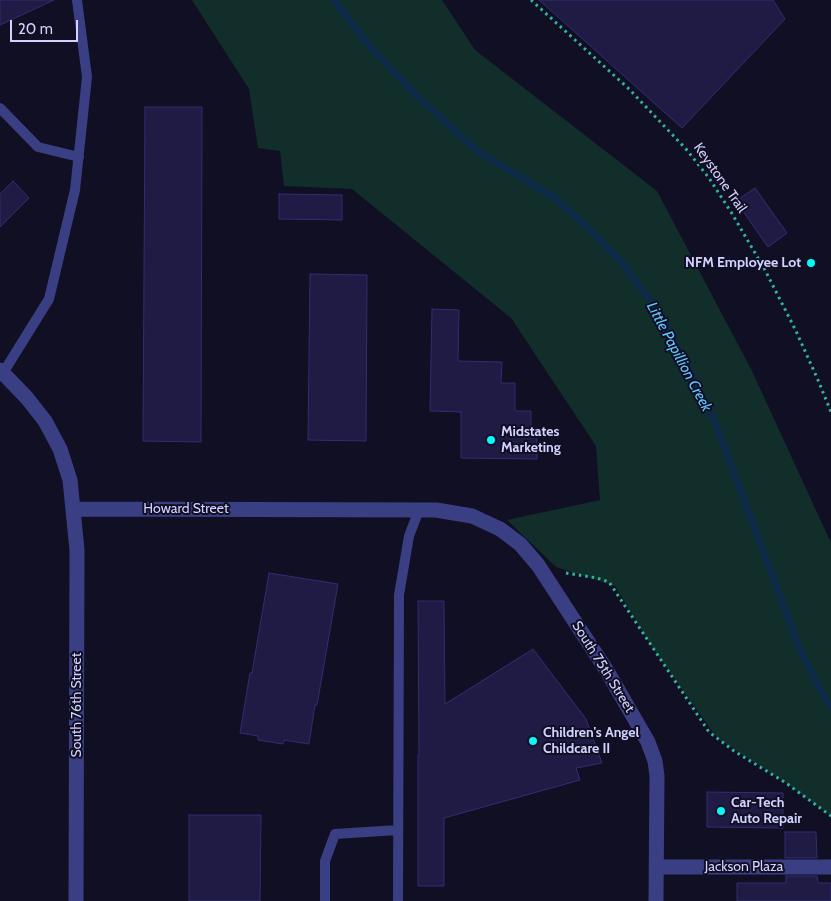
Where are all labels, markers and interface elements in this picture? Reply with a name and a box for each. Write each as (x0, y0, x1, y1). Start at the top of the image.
scale bar (12, 10, 80, 42)
text: 20 m (18, 20, 53, 38)
street label: Keystone Trail (690, 140, 750, 216)
place label: NFM Employee Lot (685, 255, 801, 271)
marker: NFM Employee Lot (805, 257, 817, 269)
water label: Little Papillion Creek (643, 299, 715, 415)
place label: Midstates Marketing (501, 424, 561, 457)
marker: Midstates Marketing (485, 434, 497, 446)
street label: Howard Street (143, 501, 229, 517)
street label: South 75th Street (568, 618, 638, 716)
street label: South 76th Street (69, 653, 85, 757)
place label: Children's Angel Childcare II (543, 725, 639, 758)
marker: Children's Angel Childcare II (527, 735, 539, 747)
place label: Car-Tech Auto Repair (731, 795, 802, 828)
marker: Car-Tech Auto Repair (715, 805, 727, 817)
street label: Jackson Plaza (705, 859, 783, 875)

